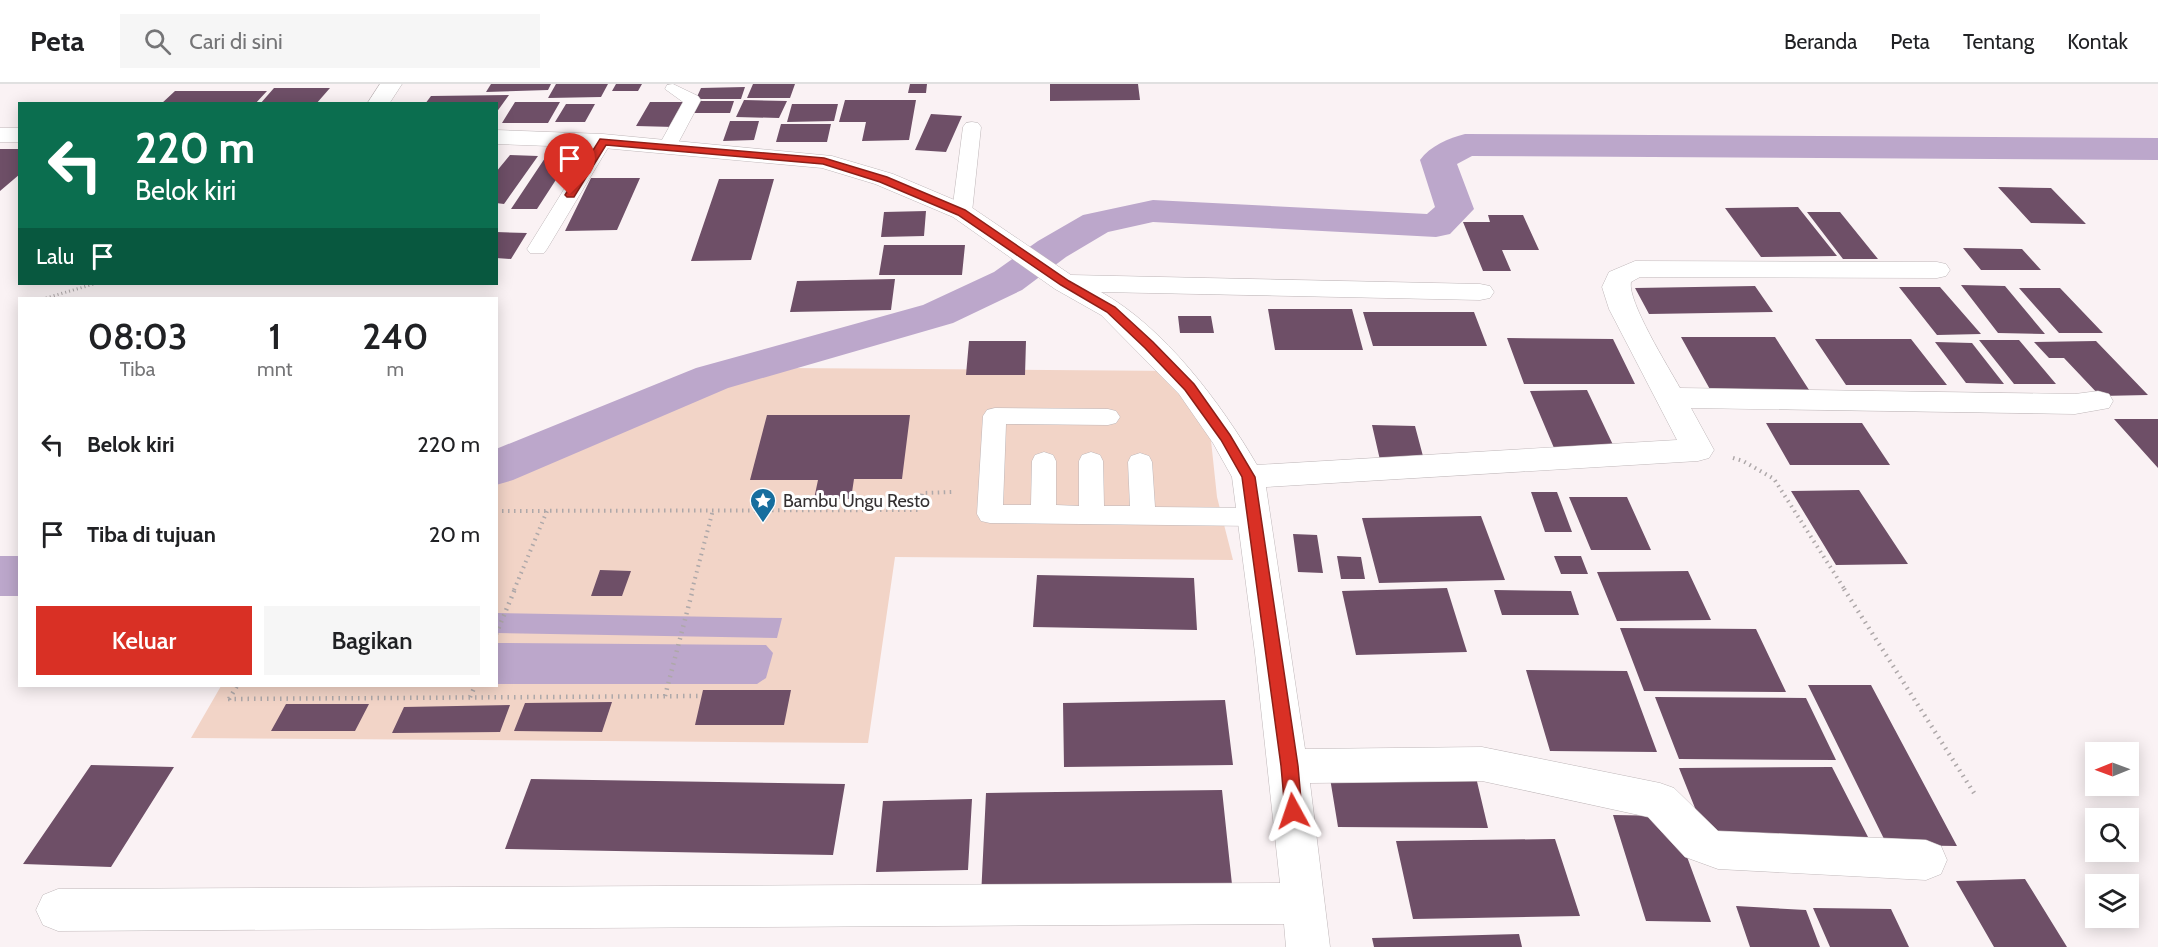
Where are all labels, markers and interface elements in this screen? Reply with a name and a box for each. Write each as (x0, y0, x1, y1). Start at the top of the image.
search box (120, 14, 540, 68)
text: Peta (30, 24, 84, 58)
icon: search (141, 25, 174, 58)
text: Cari di sini (189, 28, 283, 55)
text: Beranda (1784, 29, 1857, 54)
text: Peta (1890, 29, 1930, 54)
text: Tentang (1963, 29, 2034, 54)
text: Kontak (2067, 29, 2128, 54)
text: 220 m (135, 122, 255, 174)
icon: left (36, 126, 114, 204)
pin (544, 133, 595, 195)
icon: arrive (553, 142, 586, 175)
text: Belok kiri (135, 174, 236, 207)
icon: arrive (86, 240, 119, 273)
text: Lalu (36, 243, 74, 270)
text: 08:03 (88, 314, 187, 358)
text: 1 (268, 314, 281, 358)
text: 240 (362, 314, 428, 358)
text: Tiba (120, 357, 155, 381)
text: mnt (257, 357, 292, 381)
text: m (386, 357, 404, 381)
icon: left (36, 428, 69, 461)
text: Belok kiri (87, 431, 174, 458)
text: 220 m (417, 431, 480, 458)
place icon: Bambu Ungu Resto (748, 486, 778, 524)
place label: Bambu Ungu Resto (783, 490, 930, 512)
icon: arrive (36, 518, 69, 551)
text: Tiba di tujuan (87, 521, 216, 548)
text: 20 m (429, 521, 480, 548)
button: Keluar (36, 606, 252, 675)
button: Bagikan (264, 606, 480, 675)
north arrow (2085, 742, 2139, 796)
map controls (2085, 742, 2139, 928)
position arrow (1261, 779, 1325, 843)
button: search (2085, 808, 2139, 862)
button: layers (2085, 874, 2139, 928)

